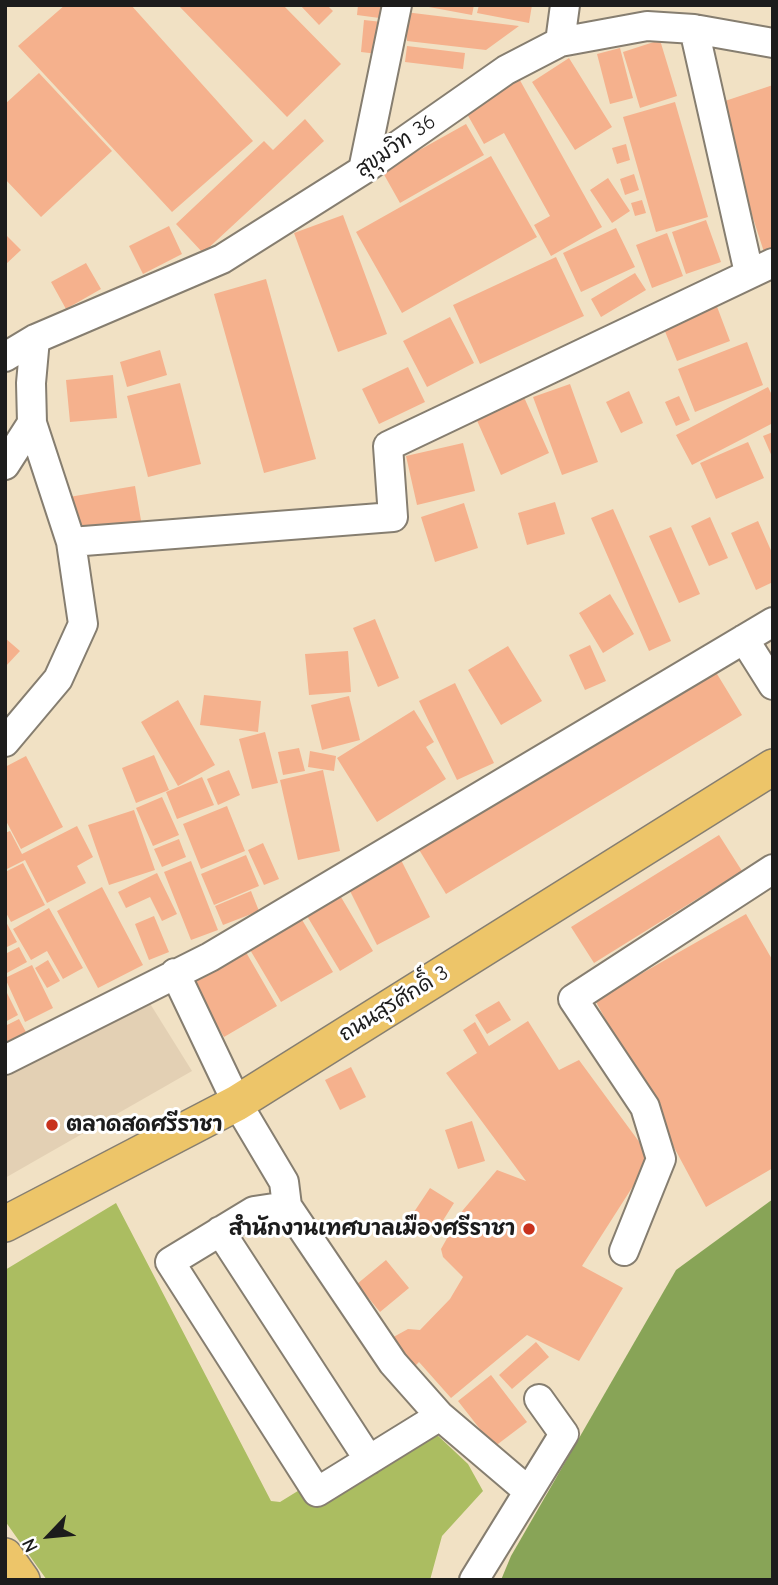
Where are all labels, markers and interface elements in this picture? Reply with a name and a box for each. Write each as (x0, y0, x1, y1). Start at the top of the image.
street label: สุขุมวิท 36 (351, 109, 441, 183)
street label: ถนนสุรศักดิ์ 3 (335, 960, 453, 1048)
place label: ตลาดสดศรีราชา (66, 1112, 222, 1138)
marker: ตลาดสดศรีราชา (44, 1117, 60, 1133)
place label: สำนักงานเทศบาลเมืองศรีราชา (229, 1216, 515, 1242)
marker: สำนักงานเทศบาลเมืองศรีราชา (521, 1221, 537, 1237)
north arrow (14, 1501, 84, 1571)
text: N (18, 1535, 43, 1556)

